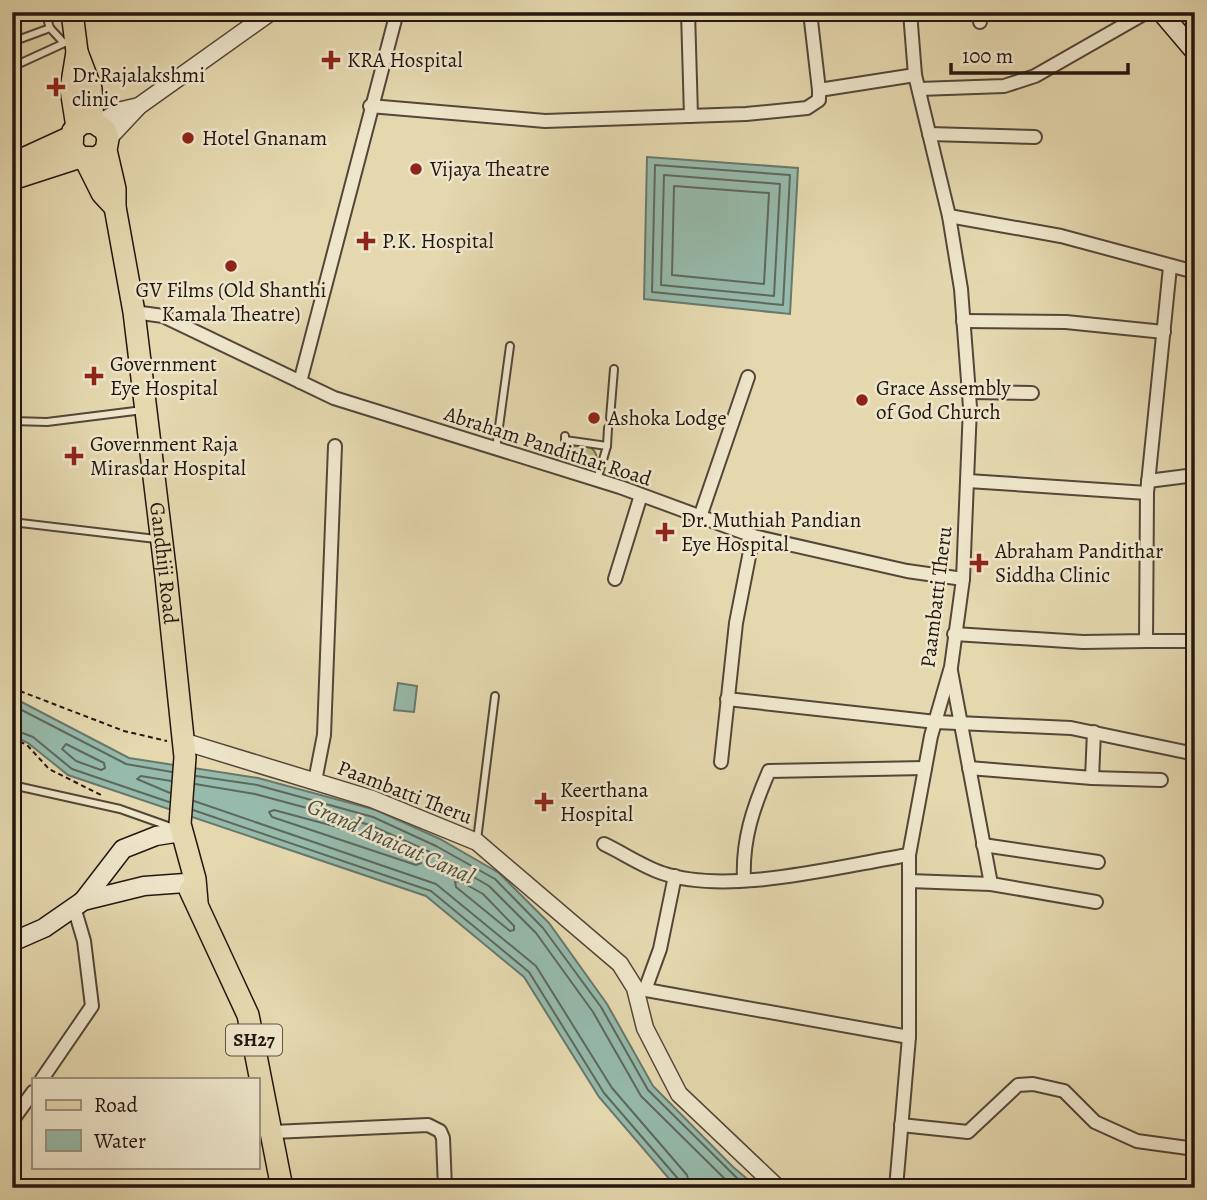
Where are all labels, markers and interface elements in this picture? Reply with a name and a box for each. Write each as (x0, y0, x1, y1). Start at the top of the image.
scale bar (951, 32, 1128, 76)
text: 100 m (962, 42, 1013, 70)
place label: KRA Hospital (347, 46, 463, 74)
marker: KRA Hospital (321, 50, 341, 70)
place label: Dr.Rajalakshmi clinic (72, 61, 205, 113)
marker: Dr.Rajalakshmi clinic (46, 77, 66, 97)
place label: Hotel Gnanam (202, 124, 327, 152)
marker: Hotel Gnanam (180, 130, 196, 146)
place label: Vijaya Theatre (429, 155, 550, 183)
marker: Vijaya Theatre (408, 161, 424, 177)
place label: P.K. Hospital (382, 227, 494, 255)
marker: P.K. Hospital (356, 231, 376, 251)
marker: GV Films (Old Shanthi Kamala Theatre) (223, 258, 239, 274)
place label: GV Films (Old Shanthi Kamala Theatre) (136, 276, 326, 328)
place label: Government Eye Hospital (110, 350, 218, 402)
marker: Government Eye Hospital (84, 366, 104, 386)
place label: Grace Assembly of God Church (876, 374, 1011, 426)
marker: Grace Assembly of God Church (854, 392, 870, 408)
street label: Abraham Pandithar Road (440, 399, 656, 493)
place label: Ashoka Lodge (607, 404, 727, 432)
marker: Ashoka Lodge (586, 410, 602, 426)
place label: Government Raja Mirasdar Hospital (90, 430, 246, 482)
marker: Government Raja Mirasdar Hospital (64, 446, 84, 466)
street label: Gandhiji Road (143, 501, 185, 626)
place label: Dr. Muthiah Pandian Eye Hospital (681, 506, 861, 558)
marker: Dr. Muthiah Pandian Eye Hospital (655, 522, 675, 542)
street label: Paambatti Theru (913, 524, 959, 669)
place label: Abraham Pandithar Siddha Clinic (994, 537, 1163, 589)
marker: Abraham Pandithar Siddha Clinic (969, 553, 989, 573)
street label: Paambatti Theru (334, 753, 477, 831)
place label: Keerthana Hospital (560, 776, 649, 828)
water label: Grand Anaicut Canal (302, 790, 480, 892)
marker: Keerthana Hospital (534, 792, 554, 812)
road number: SH27 (226, 1024, 282, 1056)
legend (32, 1078, 259, 1168)
text: Road (94, 1091, 138, 1119)
text: Water (93, 1127, 146, 1155)

